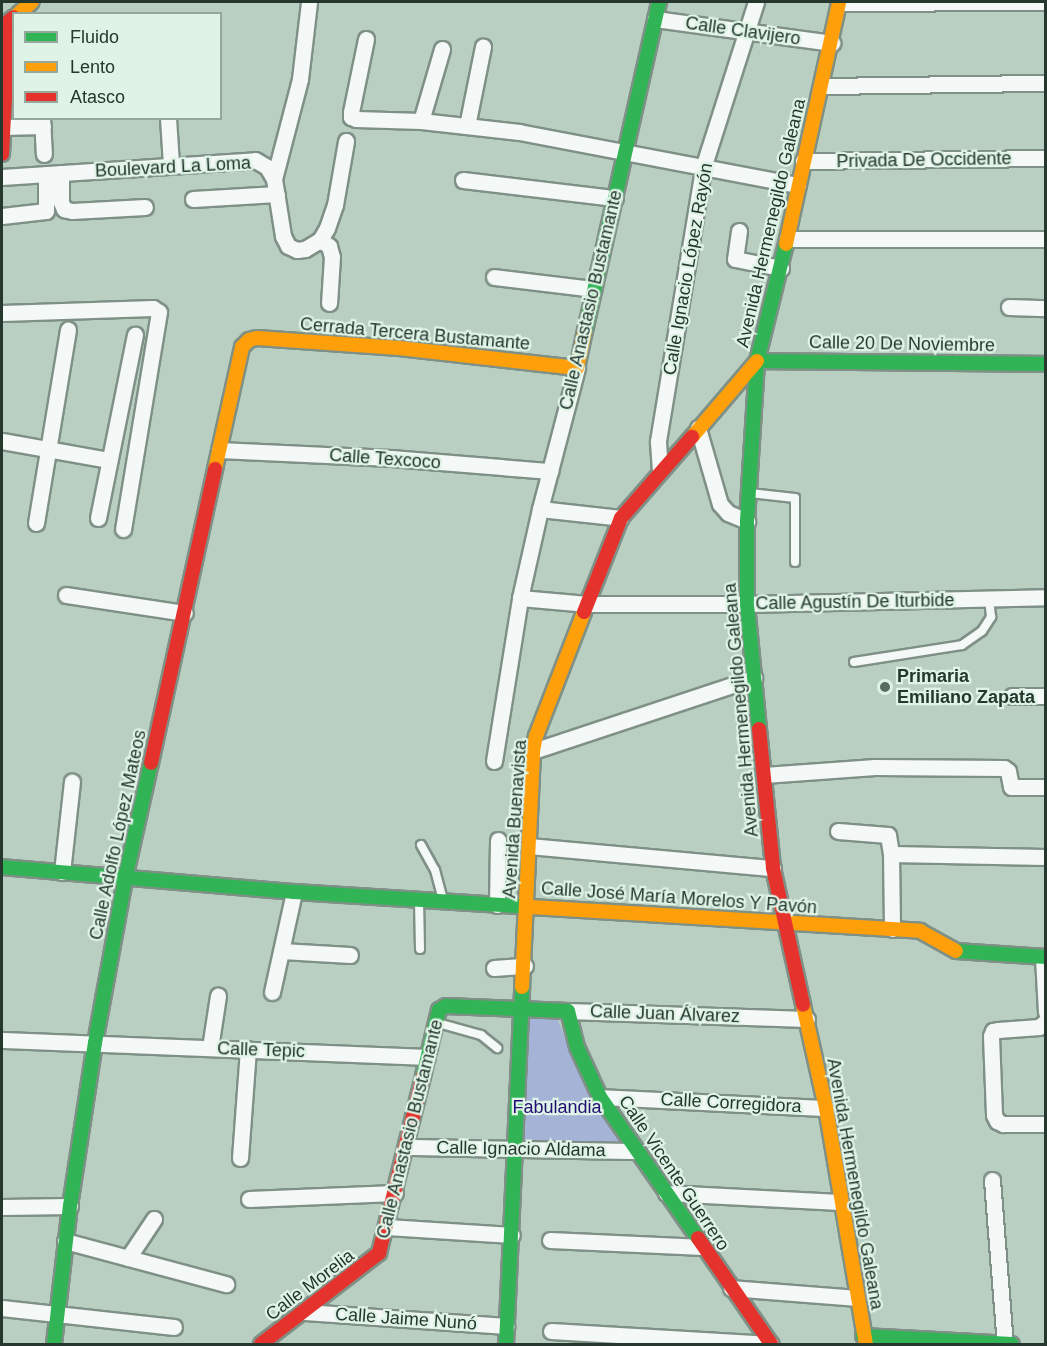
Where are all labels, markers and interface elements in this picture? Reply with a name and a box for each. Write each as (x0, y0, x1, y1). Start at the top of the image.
legend (12, 12, 222, 120)
street label: Calle Clavijero (684, 12, 802, 50)
text: Fluido (70, 27, 119, 47)
text: Lento (70, 57, 115, 77)
text: Atasco (70, 87, 125, 107)
street label: Avenida Hermenegildo Galeana (732, 96, 810, 350)
street label: Privada De Occidente (836, 148, 1012, 172)
street label: Boulevard La Loma (94, 152, 252, 182)
street label: Calle Ignacio López Rayón (659, 161, 717, 377)
street label: Calle Anastasio Bustamante (555, 187, 627, 413)
street label: Cerrada Tercera Bustamante (299, 313, 531, 355)
street label: Calle 20 De Noviembre (809, 332, 995, 356)
street label: Calle Texcoco (328, 444, 442, 474)
street label: Avenida Hermenegildo Galeana (719, 582, 763, 838)
street label: Calle Agustín De Iturbide (755, 589, 955, 615)
place label: Primaria Emiliano Zapata (897, 666, 1035, 708)
marker: Primaria Emiliano Zapata (878, 680, 892, 694)
street label: Calle Adolfo López Mateos (85, 728, 151, 942)
street label: Avenida Buenavista (499, 739, 531, 899)
street label: Calle José María Morelos Y Pavón (540, 878, 818, 918)
street label: Calle Juan Álvarez (590, 1001, 740, 1027)
street label: Calle Anastasio Bustamante (372, 1017, 448, 1241)
street label: Calle Tepic (217, 1038, 305, 1062)
street label: Avenida Hermenegildo Galeana (822, 1057, 888, 1311)
street label: Calle Corregidora (660, 1089, 802, 1117)
street label: Calle Vicente Guerrero (614, 1091, 734, 1255)
park label: Fabulandia (512, 1096, 602, 1118)
street label: Calle Ignacio Aldama (436, 1137, 606, 1161)
street label: Calle Morelia (262, 1245, 358, 1325)
street label: Calle Jaime Nunó (334, 1303, 478, 1335)

